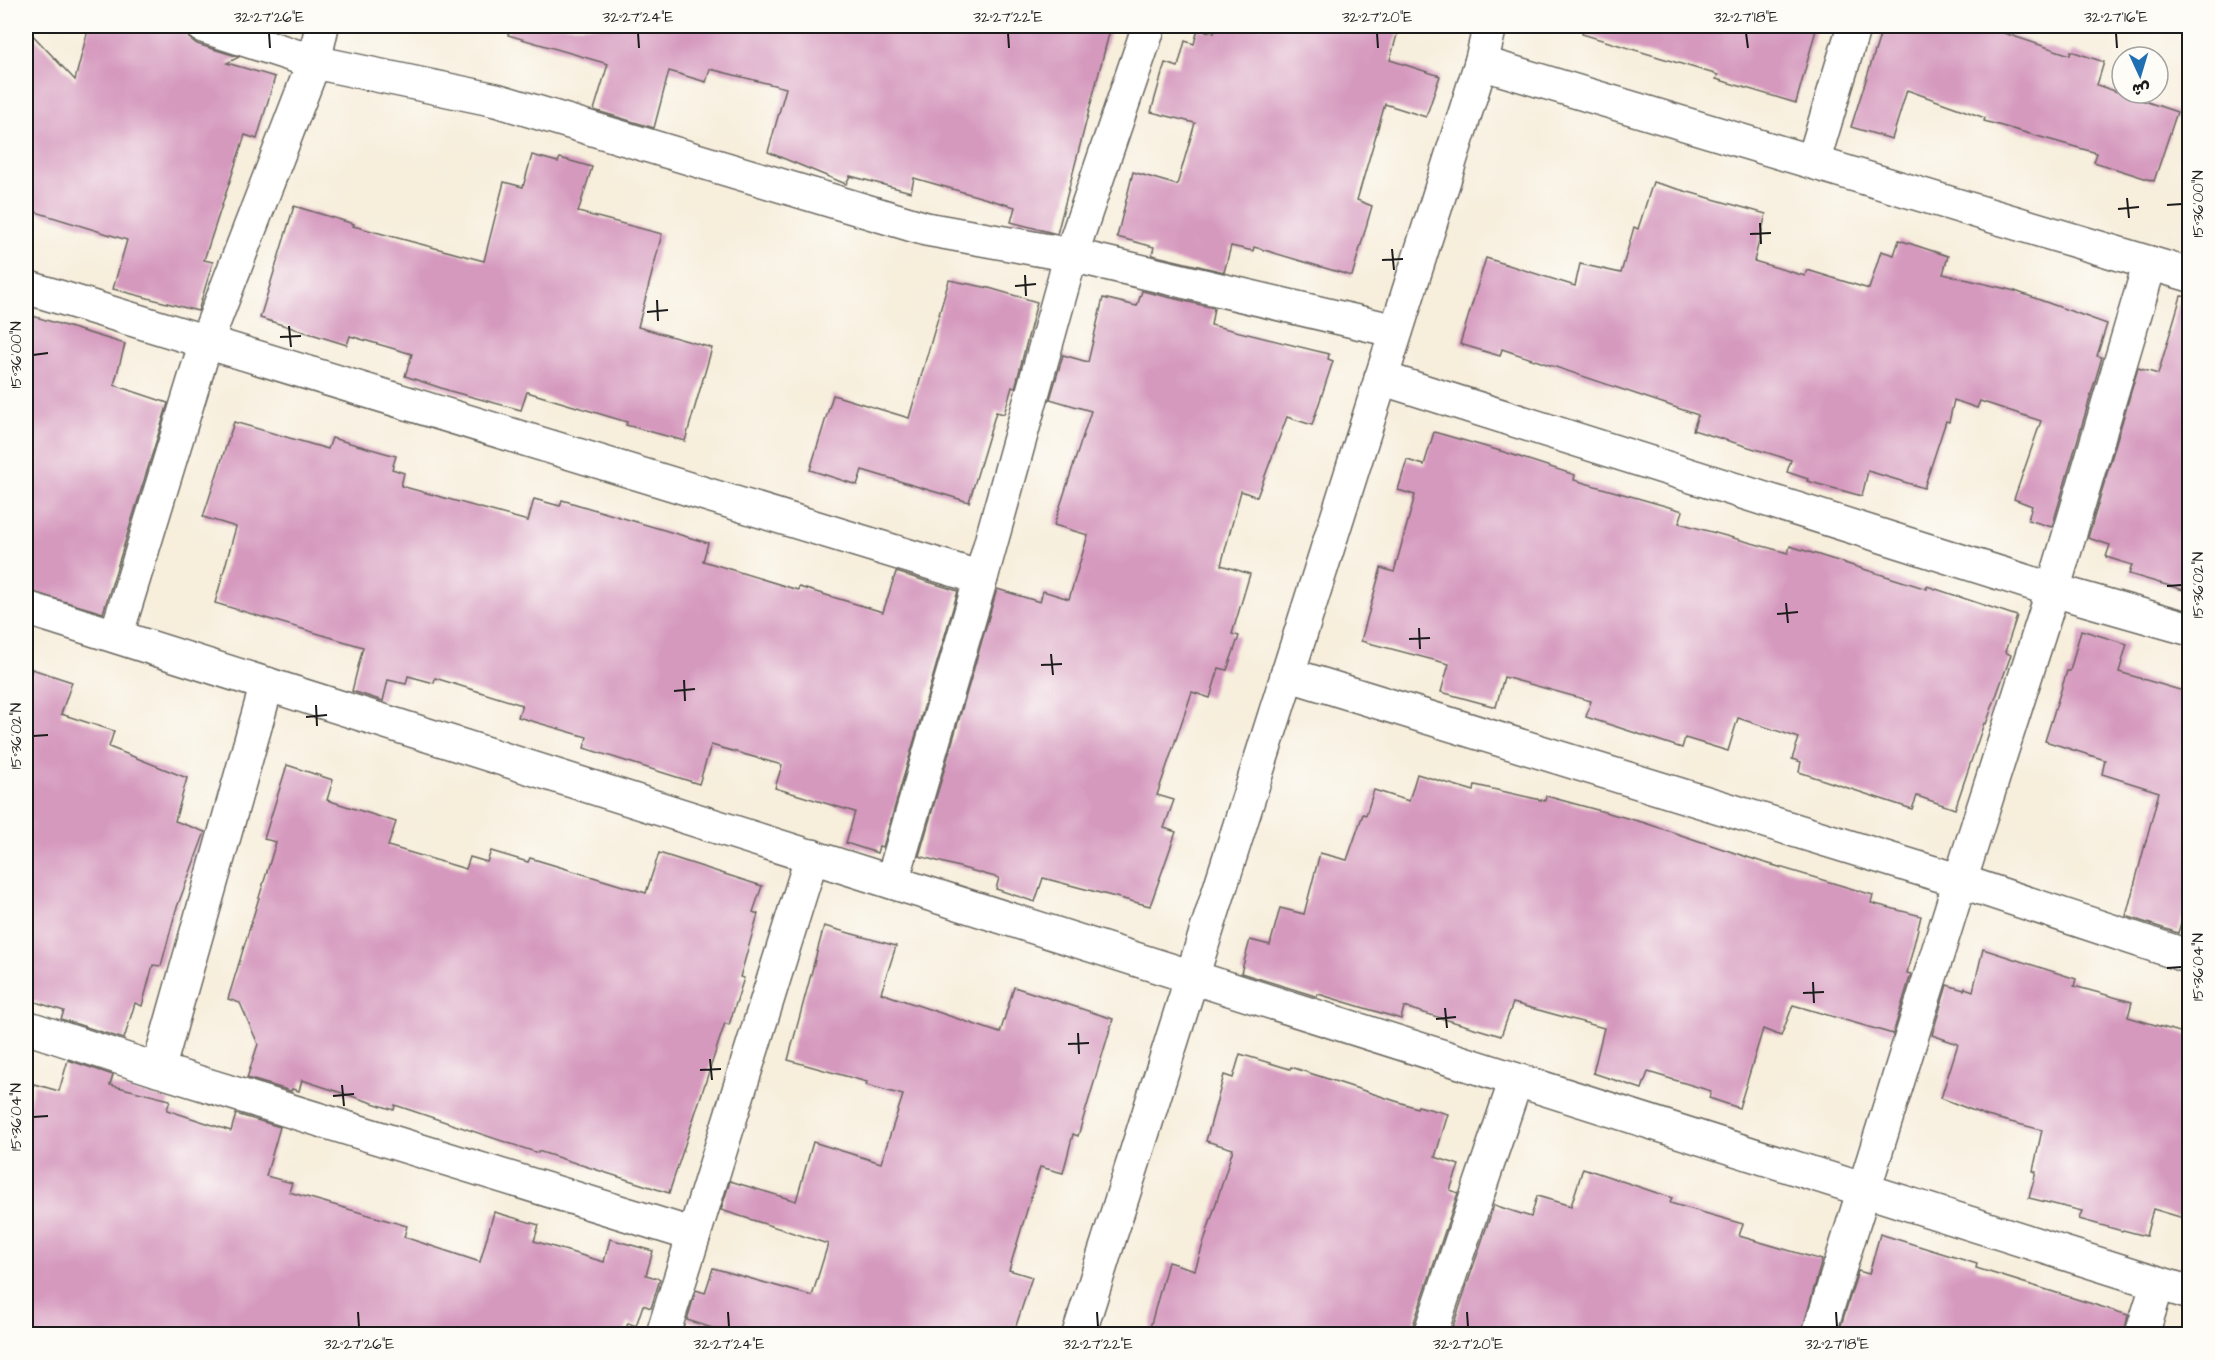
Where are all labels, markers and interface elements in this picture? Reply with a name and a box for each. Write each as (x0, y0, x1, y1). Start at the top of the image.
text: 32°27'26"E (234, 7, 304, 28)
text: 32°27'24"E (603, 7, 674, 28)
text: 32°27'22"E (973, 7, 1043, 28)
text: 32°27'20"E (1342, 7, 1412, 28)
text: 32°27'18"E (1714, 7, 1778, 28)
text: 32°27'16"E (2084, 7, 2148, 28)
north arrow (2110, 45, 2170, 105)
text: ش (2131, 77, 2151, 101)
text: 15°36'00"N (2188, 170, 2209, 238)
text: 15°36'00"N (6, 321, 27, 389)
text: 15°36'02"N (2188, 552, 2209, 618)
text: 15°36'02"N (6, 703, 27, 769)
text: 15°36'04"N (2188, 933, 2209, 1001)
text: 15°36'04"N (6, 1083, 27, 1151)
text: 32°27'26"E (324, 1334, 394, 1355)
text: 32°27'24"E (694, 1334, 765, 1355)
text: 32°27'22"E (1063, 1334, 1133, 1355)
text: 32°27'20"E (1433, 1334, 1503, 1355)
text: 32°27'18"E (1805, 1334, 1869, 1355)

